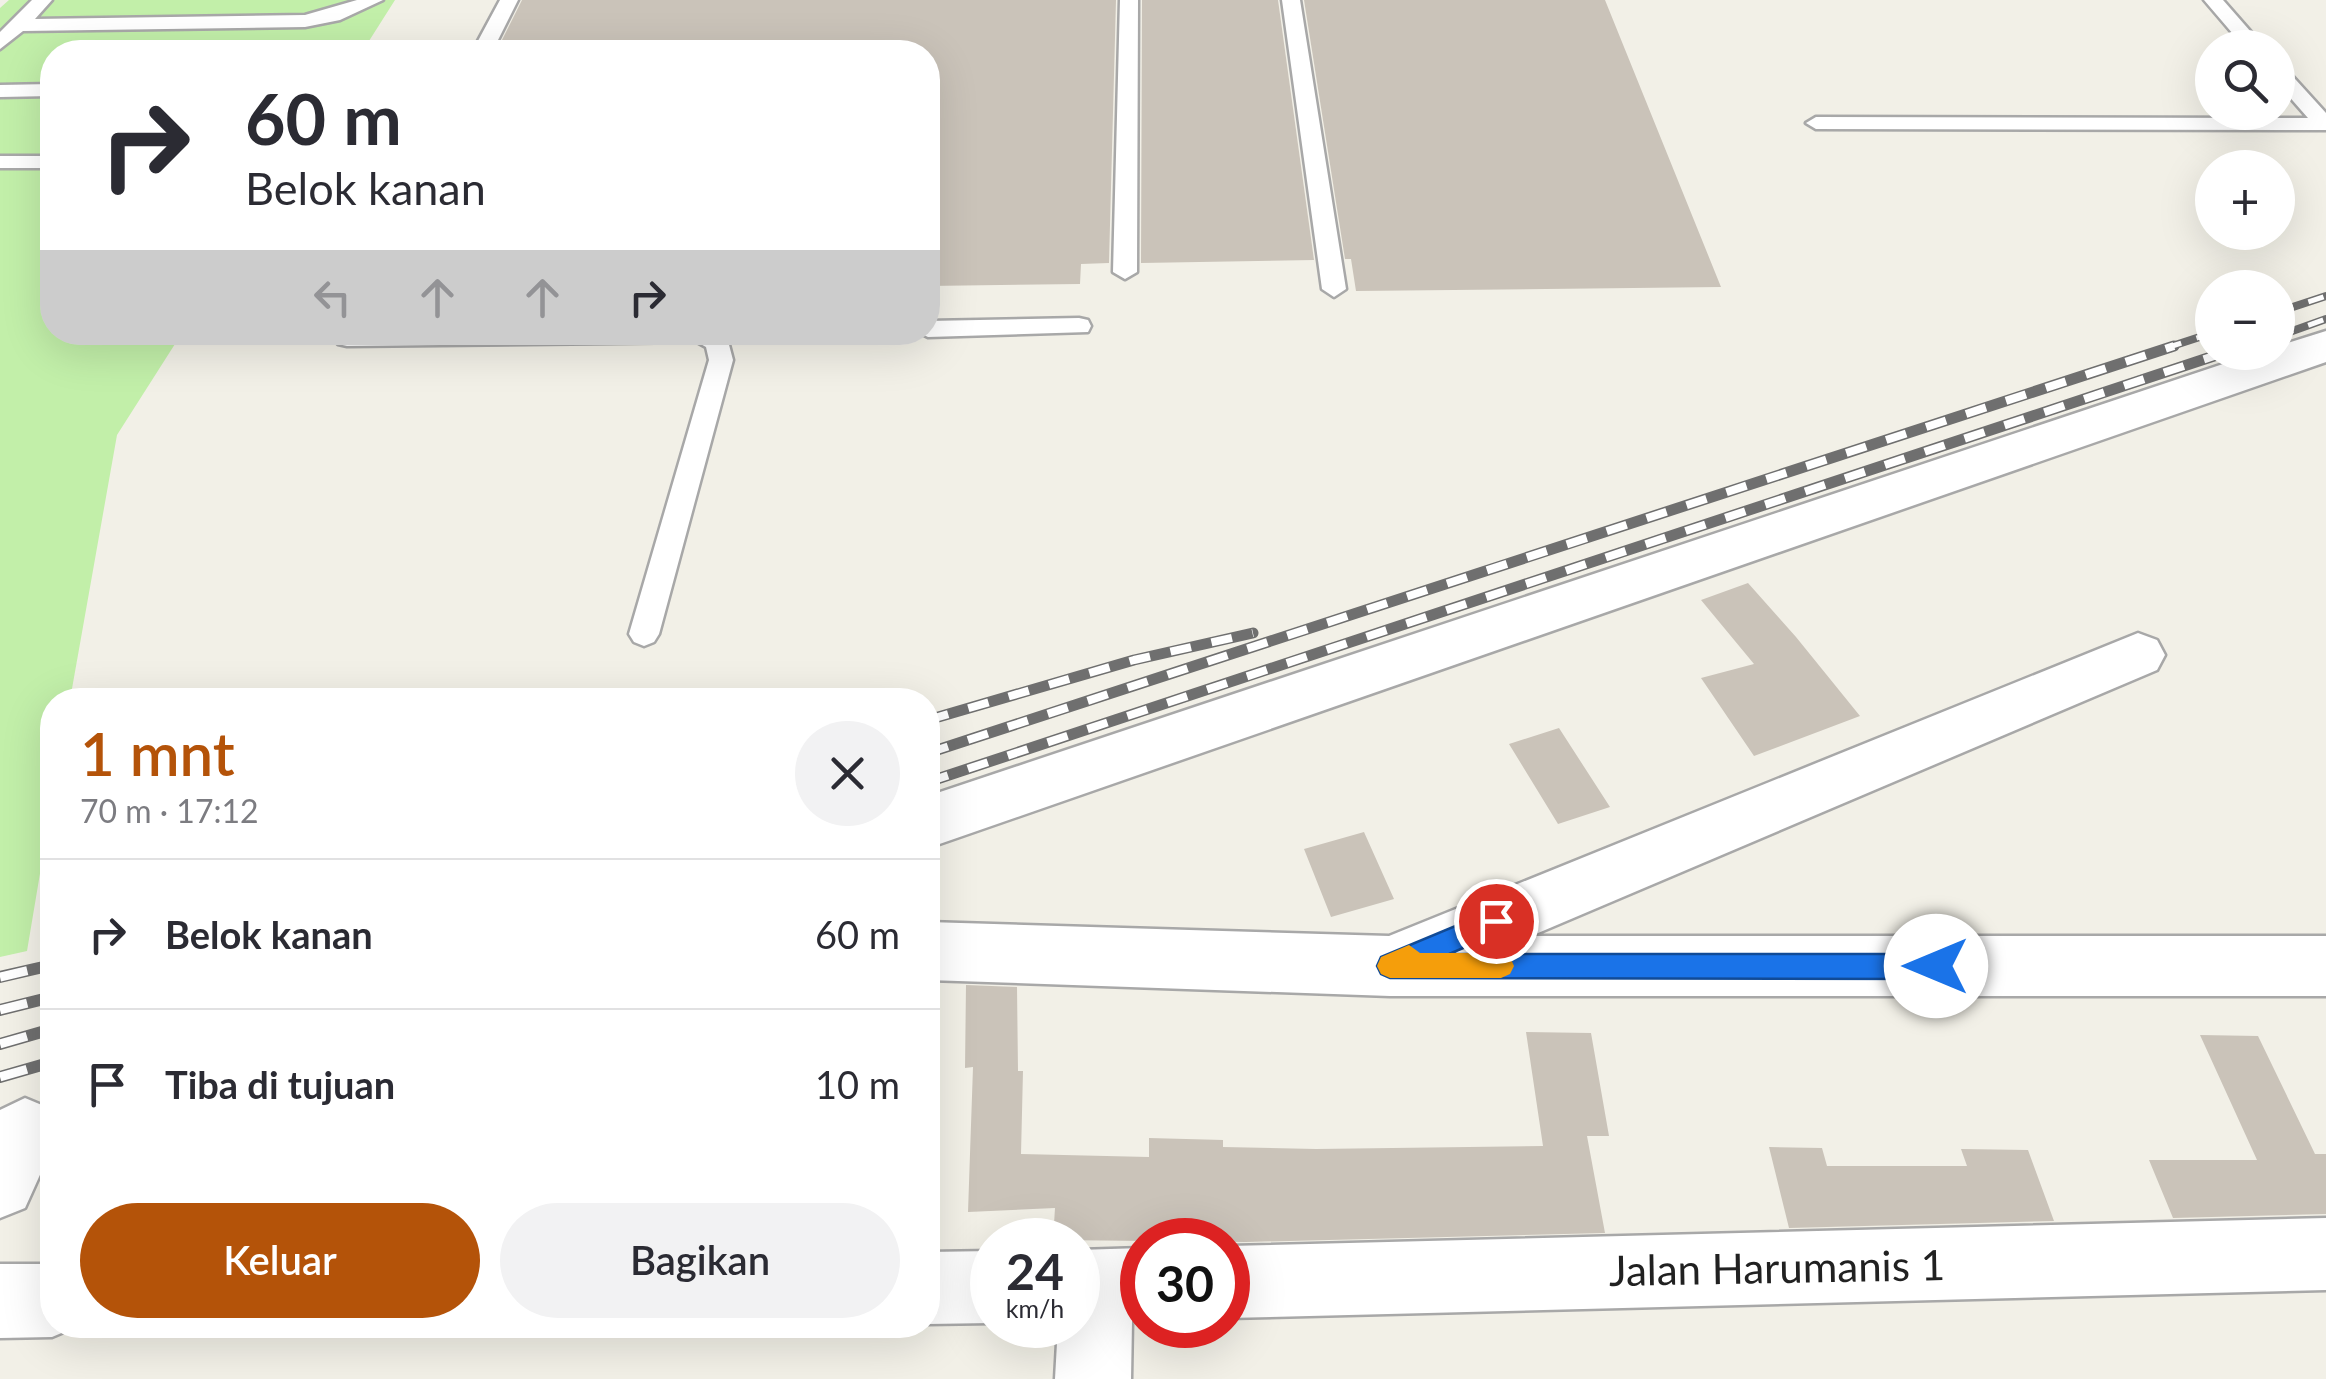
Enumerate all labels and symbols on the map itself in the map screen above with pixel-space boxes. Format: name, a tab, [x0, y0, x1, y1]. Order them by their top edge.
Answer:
pin	[1454, 879, 1539, 964]
position arrow	[1884, 914, 1988, 1018]
speed limit sign: 30	[1120, 1218, 1250, 1348]
street label: Jalan Harumanis 1	[1609, 1239, 1945, 1295]

